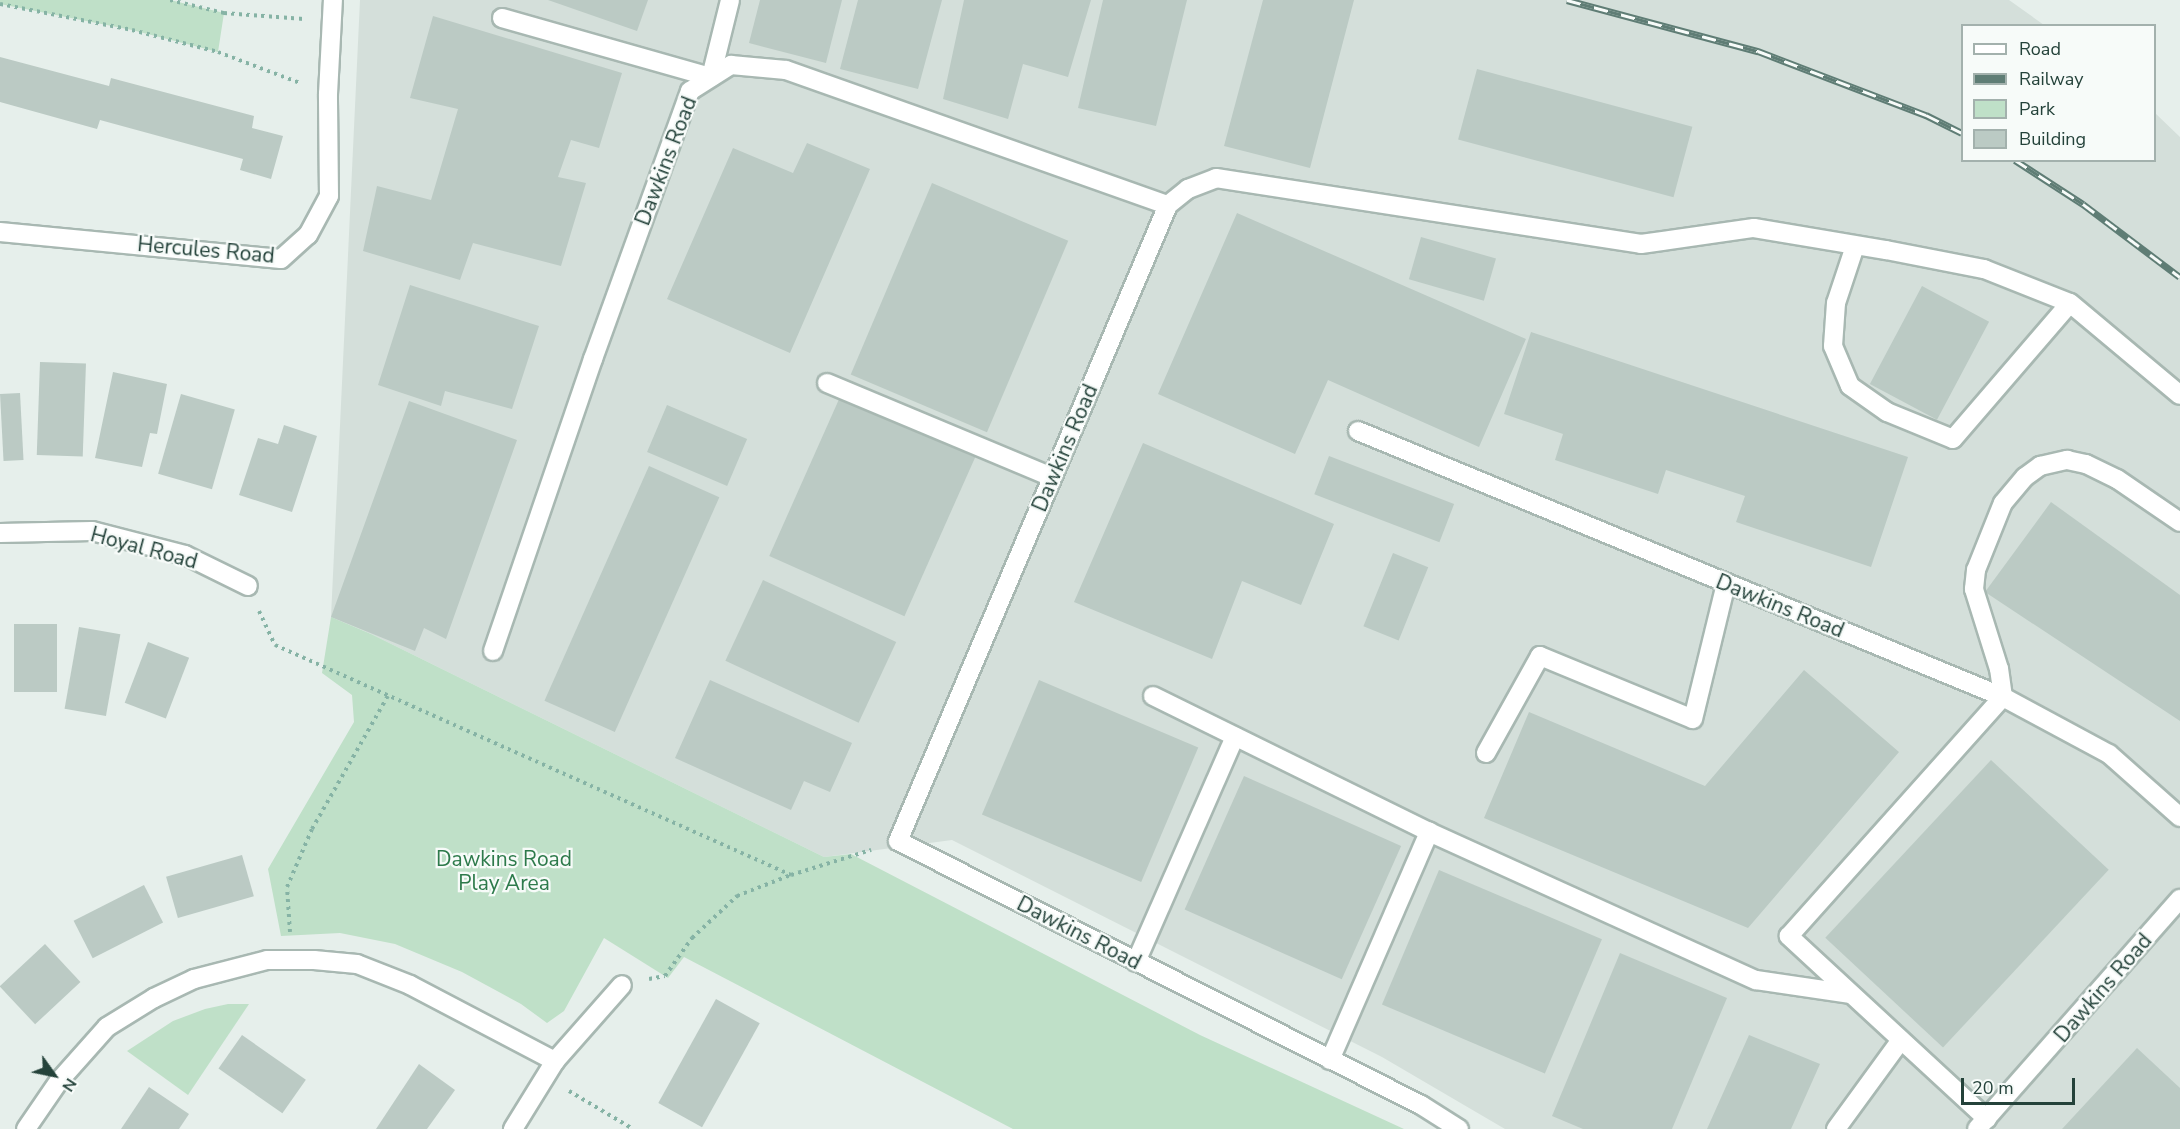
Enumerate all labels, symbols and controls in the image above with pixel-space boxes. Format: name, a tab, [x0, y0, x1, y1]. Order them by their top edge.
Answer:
legend	[1961, 24, 2156, 162]
text: Road	[2019, 37, 2061, 61]
text: Railway	[2019, 67, 2084, 91]
street label: Dawkins Road	[630, 93, 702, 229]
text: Park	[2019, 97, 2055, 121]
text: Building	[2019, 127, 2086, 151]
street label: Hercules Road	[136, 231, 276, 269]
street label: Dawkins Road	[1027, 381, 1103, 515]
street label: Hoyal Road	[88, 522, 200, 574]
street label: Dawkins Road	[1712, 569, 1848, 643]
park label: Dawkins Road Play Area	[436, 846, 572, 896]
street label: Dawkins Road	[1013, 891, 1145, 975]
street label: Dawkins Road	[2049, 928, 2157, 1048]
north arrow	[24, 1045, 84, 1105]
scale bar	[1964, 1066, 2078, 1104]
text: N	[57, 1074, 82, 1096]
text: 20 m	[1972, 1076, 2014, 1100]

